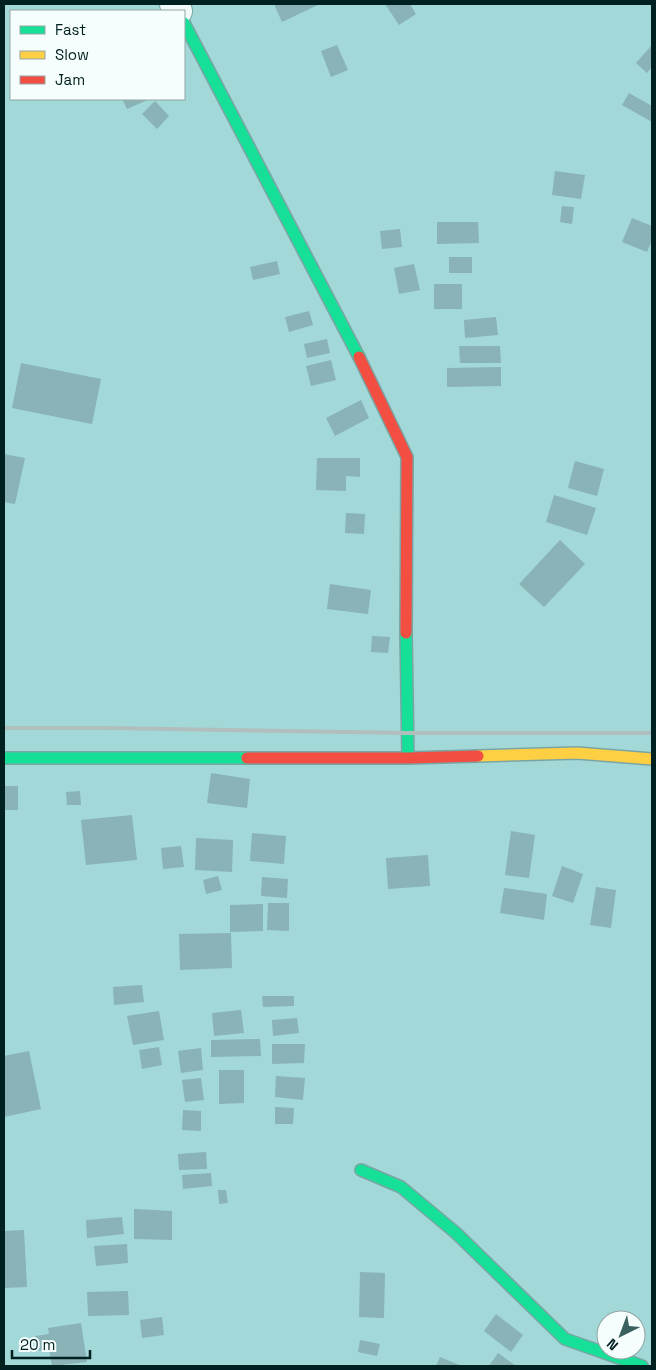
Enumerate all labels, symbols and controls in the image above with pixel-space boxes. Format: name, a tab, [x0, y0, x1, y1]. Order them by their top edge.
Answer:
legend	[10, 10, 185, 100]
text: Fast	[55, 20, 86, 39]
text: Slow	[55, 45, 89, 64]
text: Jam	[55, 70, 85, 89]
north arrow	[596, 1310, 646, 1360]
scale bar	[12, 1328, 90, 1360]
text: 20 m	[20, 1335, 55, 1354]
text: N	[603, 1335, 622, 1354]

